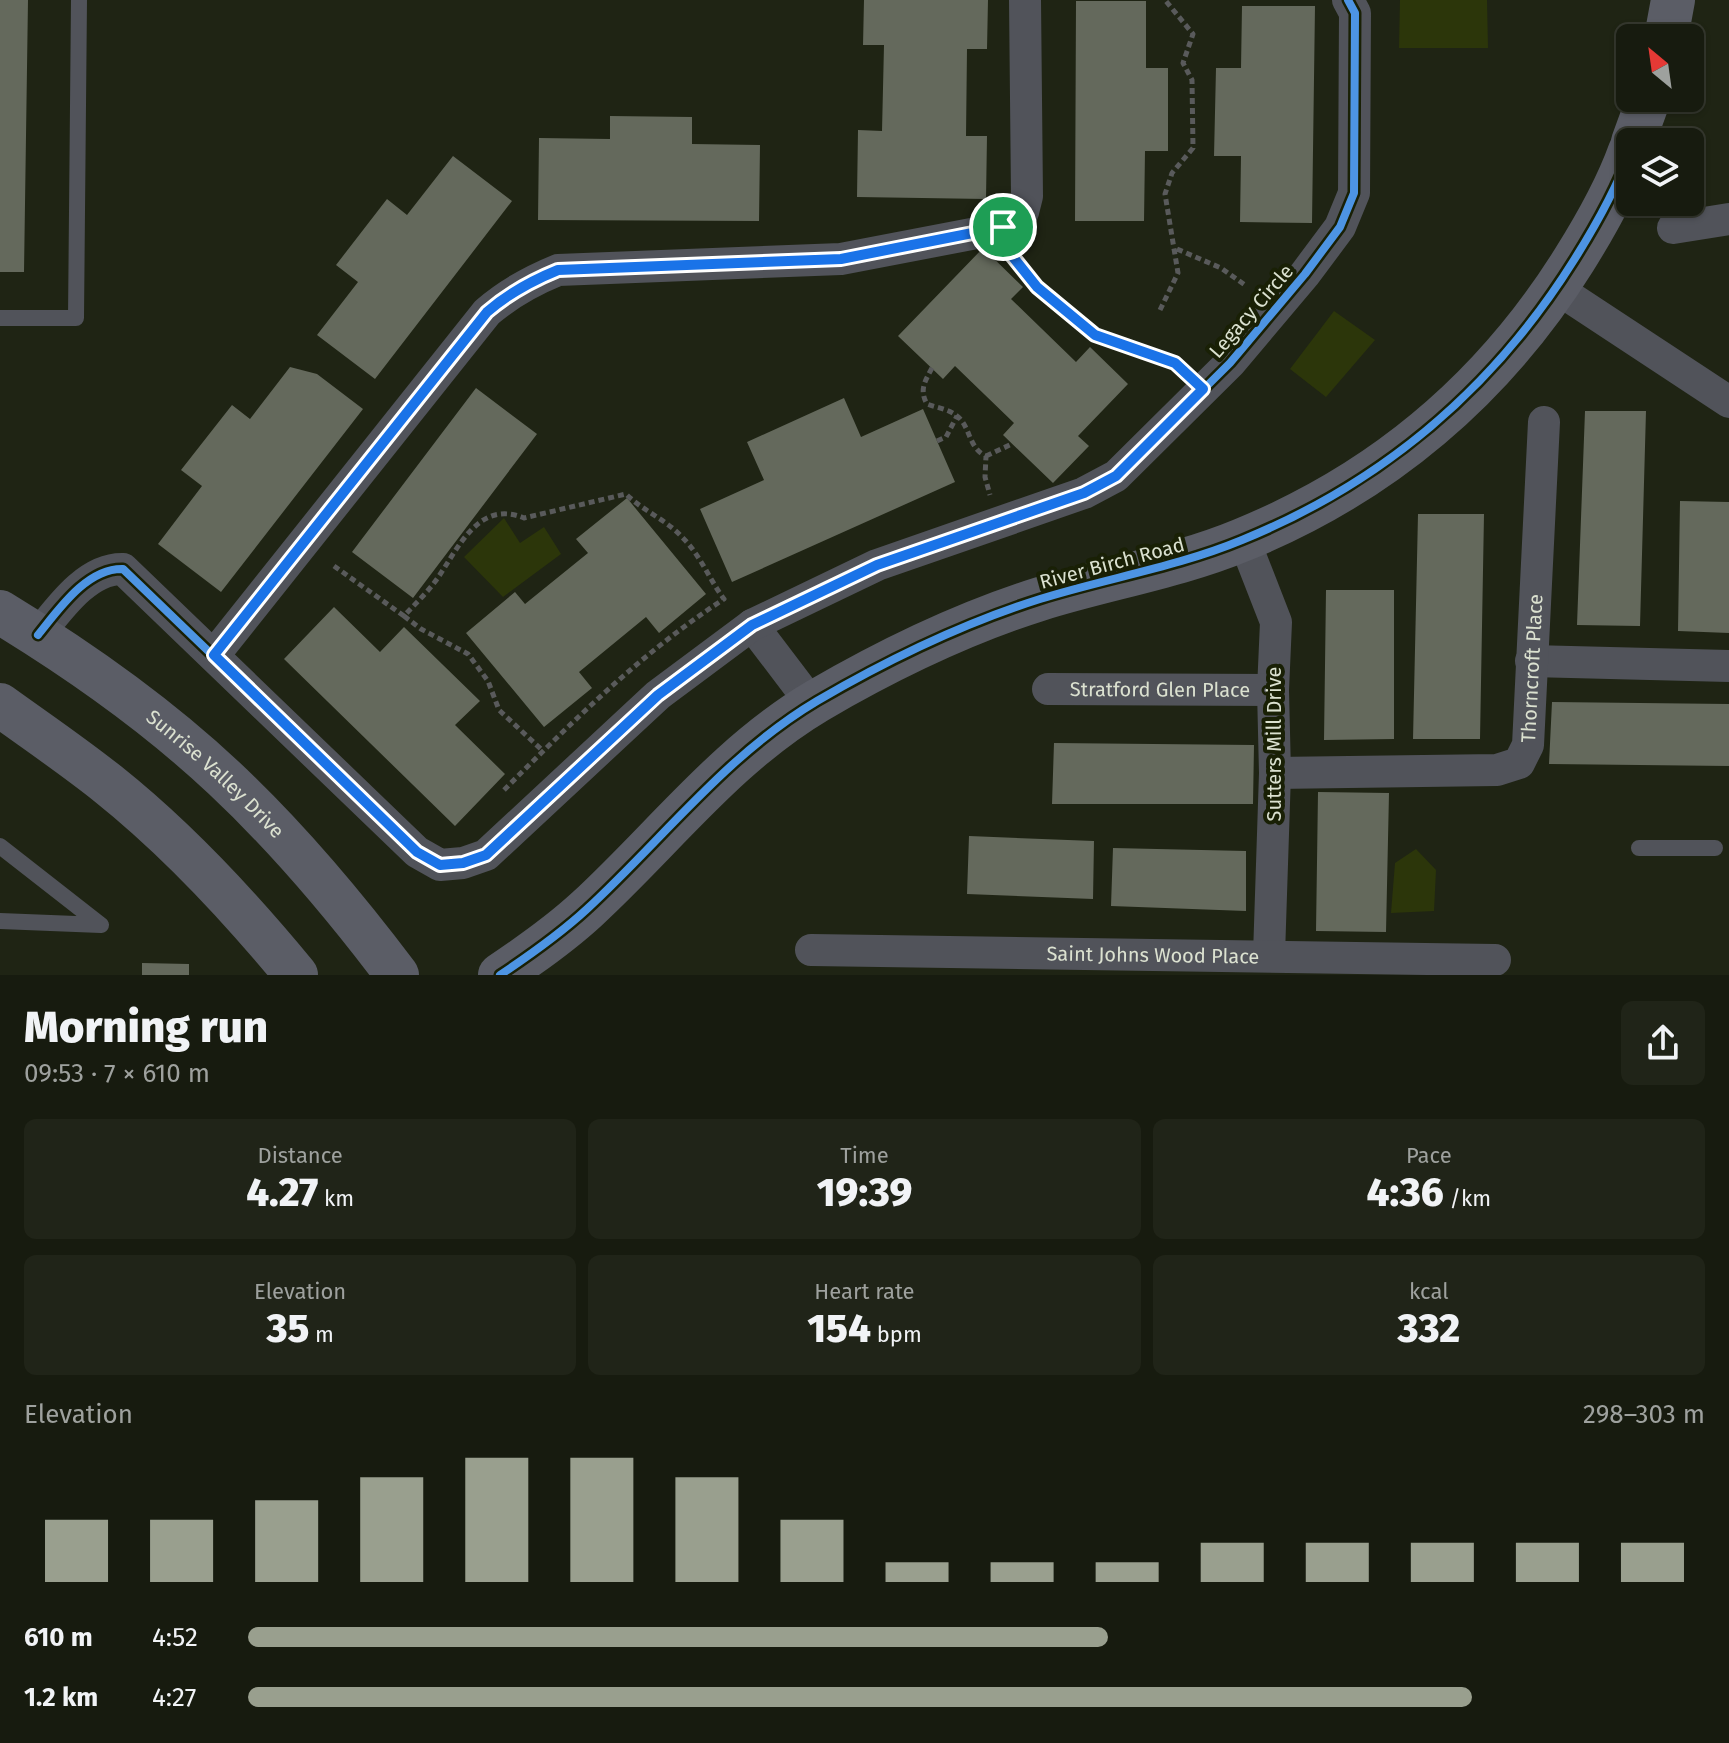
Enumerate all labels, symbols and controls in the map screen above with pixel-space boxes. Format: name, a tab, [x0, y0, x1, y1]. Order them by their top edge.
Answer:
north arrow	[1616, 24, 1704, 112]
map controls	[1616, 24, 1704, 216]
button: layers	[1616, 128, 1704, 216]
pin	[969, 193, 1037, 261]
icon: arrive	[981, 205, 1025, 249]
street label: Legacy Circle	[1204, 259, 1298, 363]
street label: River Birch Road	[1037, 532, 1187, 594]
street label: Thorncroft Place	[1516, 593, 1547, 743]
street label: Sutters Mill Drive	[1262, 667, 1286, 821]
street label: Stratford Glen Place	[1070, 677, 1250, 702]
street label: Sunrise Valley Drive	[142, 705, 289, 843]
street label: Saint Johns Wood Place	[1046, 941, 1260, 969]
text: Morning run	[24, 1001, 268, 1054]
button: share	[1621, 1001, 1705, 1085]
text: 09:53 · 7 × 610 m	[24, 1058, 210, 1089]
text: Distance	[257, 1142, 343, 1169]
text: Time	[840, 1142, 889, 1169]
text: Pace	[1406, 1142, 1452, 1169]
text: 4.27	[246, 1169, 318, 1217]
text: 19:39	[817, 1169, 912, 1217]
text: 4:36	[1366, 1169, 1444, 1217]
text: km	[318, 1185, 354, 1212]
text: /km	[1444, 1185, 1491, 1212]
text: Elevation	[254, 1278, 346, 1305]
text: Heart rate	[814, 1278, 915, 1305]
text: kcal	[1409, 1278, 1449, 1305]
text: 35	[266, 1305, 309, 1353]
text: 154	[807, 1305, 871, 1353]
text: 332	[1398, 1305, 1460, 1353]
text: m	[309, 1321, 334, 1348]
text: bpm	[871, 1321, 922, 1348]
text: Elevation	[24, 1399, 133, 1430]
text: 298–303 m	[1583, 1399, 1705, 1430]
text: 610 m	[24, 1622, 93, 1653]
text: 4:52	[152, 1622, 198, 1653]
text: 1.2 km	[24, 1682, 98, 1713]
text: 4:27	[152, 1682, 196, 1713]

